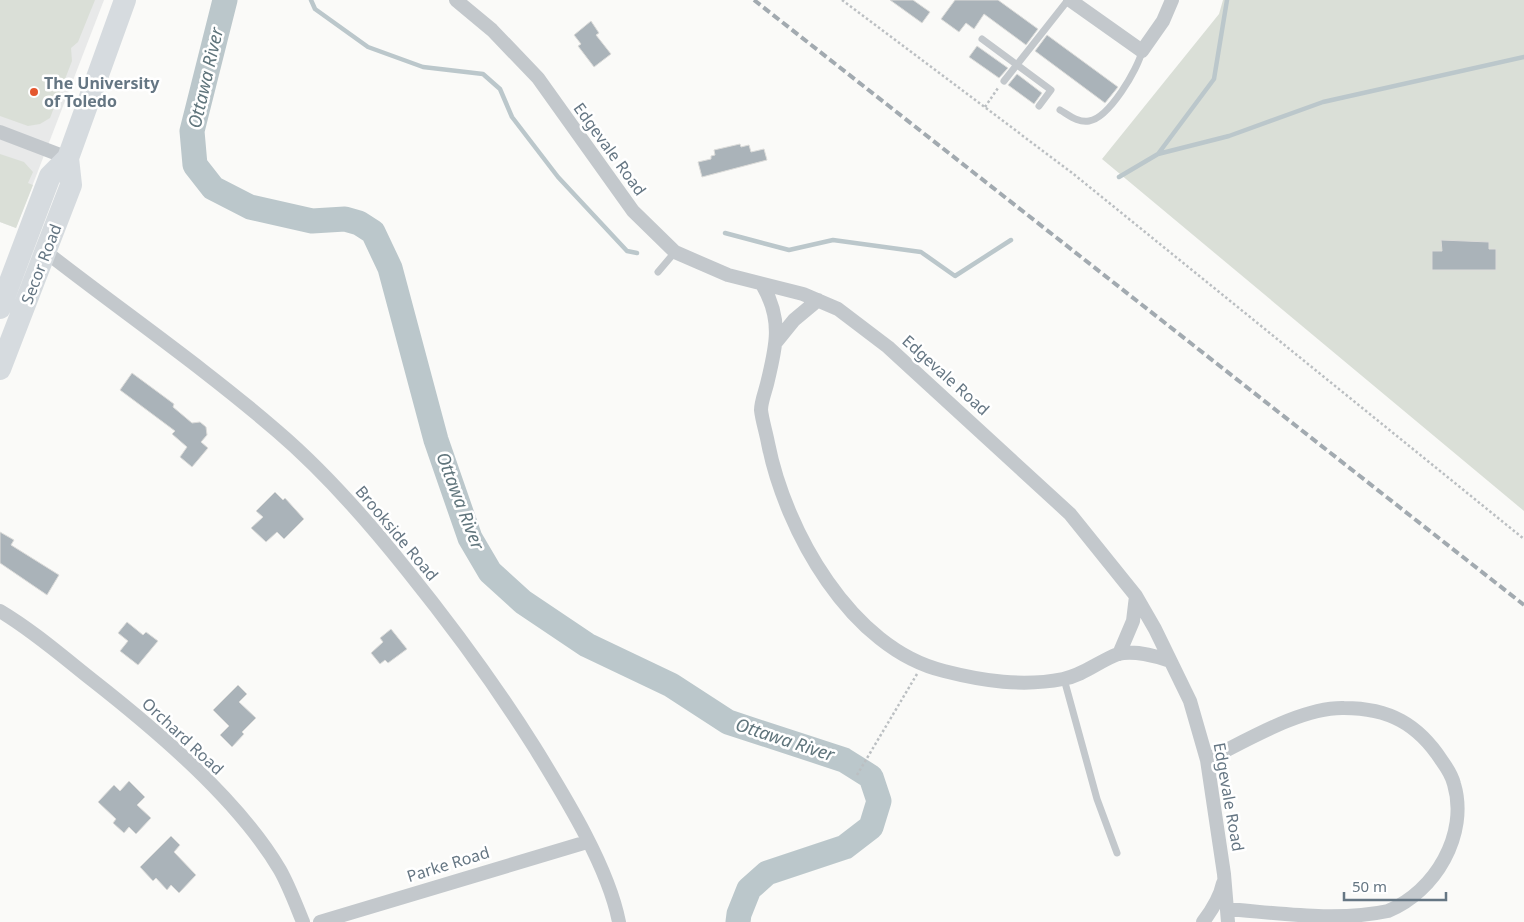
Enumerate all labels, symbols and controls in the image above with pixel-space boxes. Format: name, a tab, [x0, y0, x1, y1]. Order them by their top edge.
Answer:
water label: Ottawa River	[182, 24, 228, 130]
place label: The University of Toledo	[44, 72, 160, 112]
marker: The University of Toledo	[28, 86, 40, 98]
street label: Edgevale Road	[569, 98, 651, 200]
street label: Secor Road	[16, 221, 66, 307]
street label: Edgevale Road	[898, 330, 994, 420]
water label: Ottawa River	[431, 448, 491, 554]
street label: Brookside Road	[351, 481, 443, 585]
street label: Orchard Road	[137, 692, 229, 780]
water label: Ottawa River	[733, 712, 839, 767]
street label: Edgevale Road	[1209, 741, 1249, 853]
street label: Parke Road	[404, 841, 492, 887]
scale bar	[1344, 870, 1446, 902]
text: 50 m	[1352, 876, 1387, 896]

